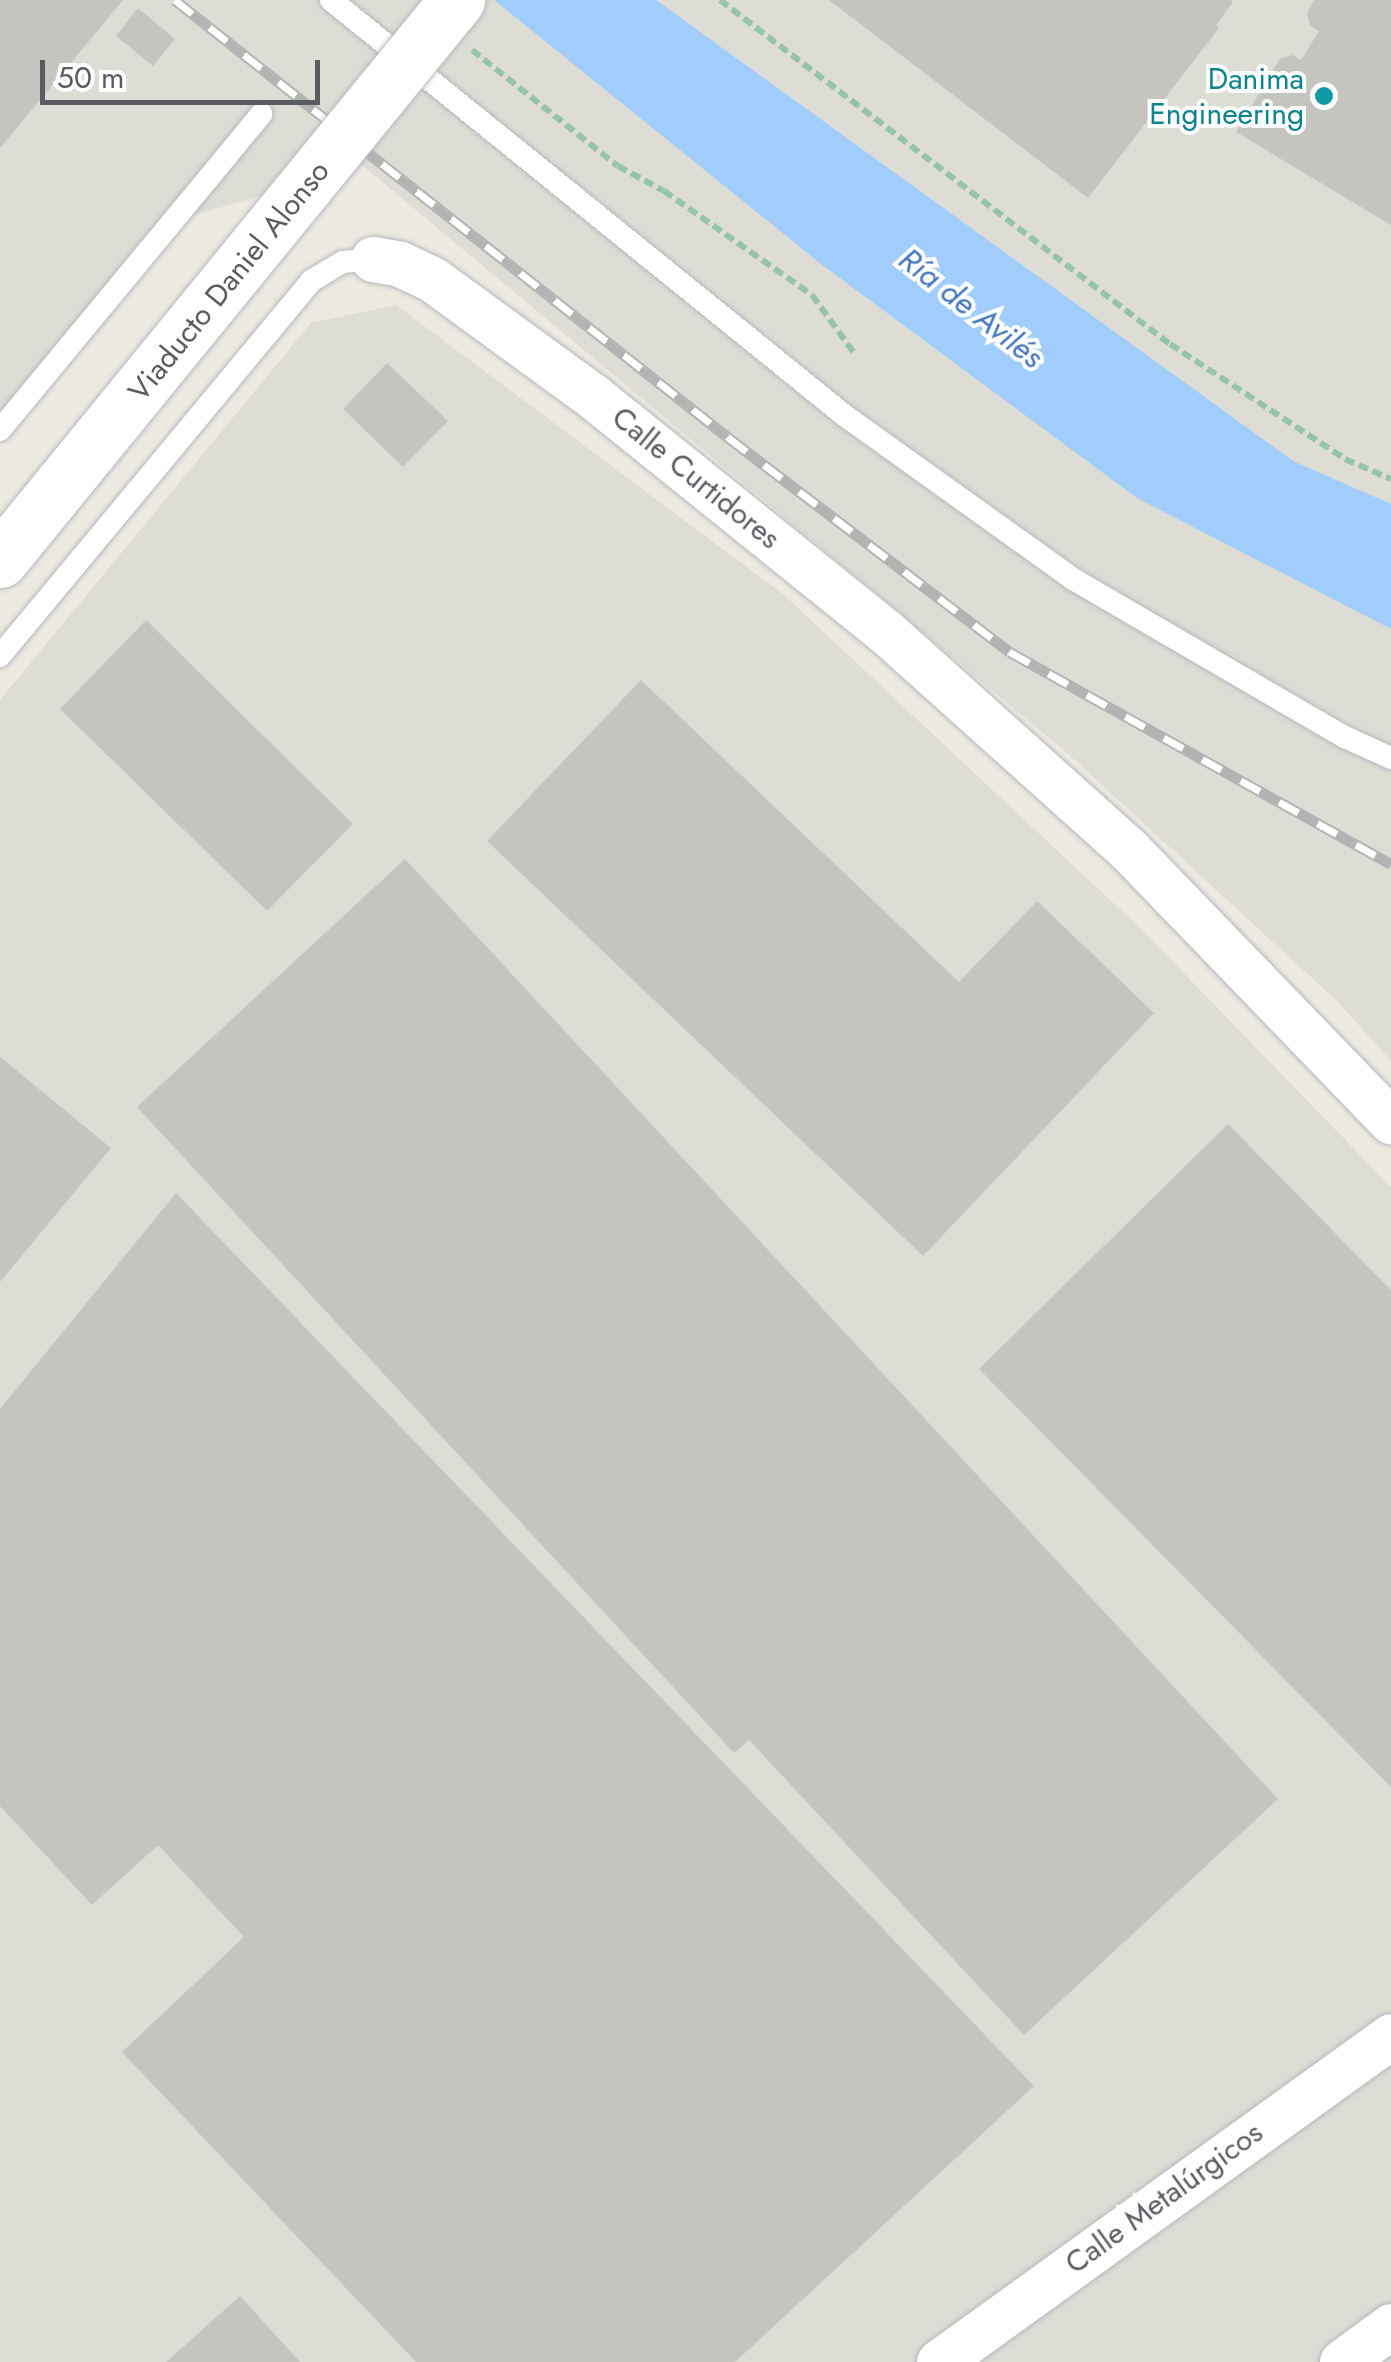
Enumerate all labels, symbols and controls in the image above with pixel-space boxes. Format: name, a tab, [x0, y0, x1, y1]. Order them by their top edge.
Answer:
scale bar	[45, 40, 325, 102]
text: 50 m	[57, 56, 124, 99]
place label: Danima Engineering	[1149, 61, 1304, 132]
marker: Danima Engineering	[1313, 85, 1335, 107]
street label: Viaducto Daniel Alonso	[121, 154, 337, 408]
water label: Ría de Avilés	[891, 240, 1051, 376]
street label: Calle Curtidores	[605, 399, 787, 557]
street label: Calle Metalúrgicos	[1058, 2114, 1270, 2282]

